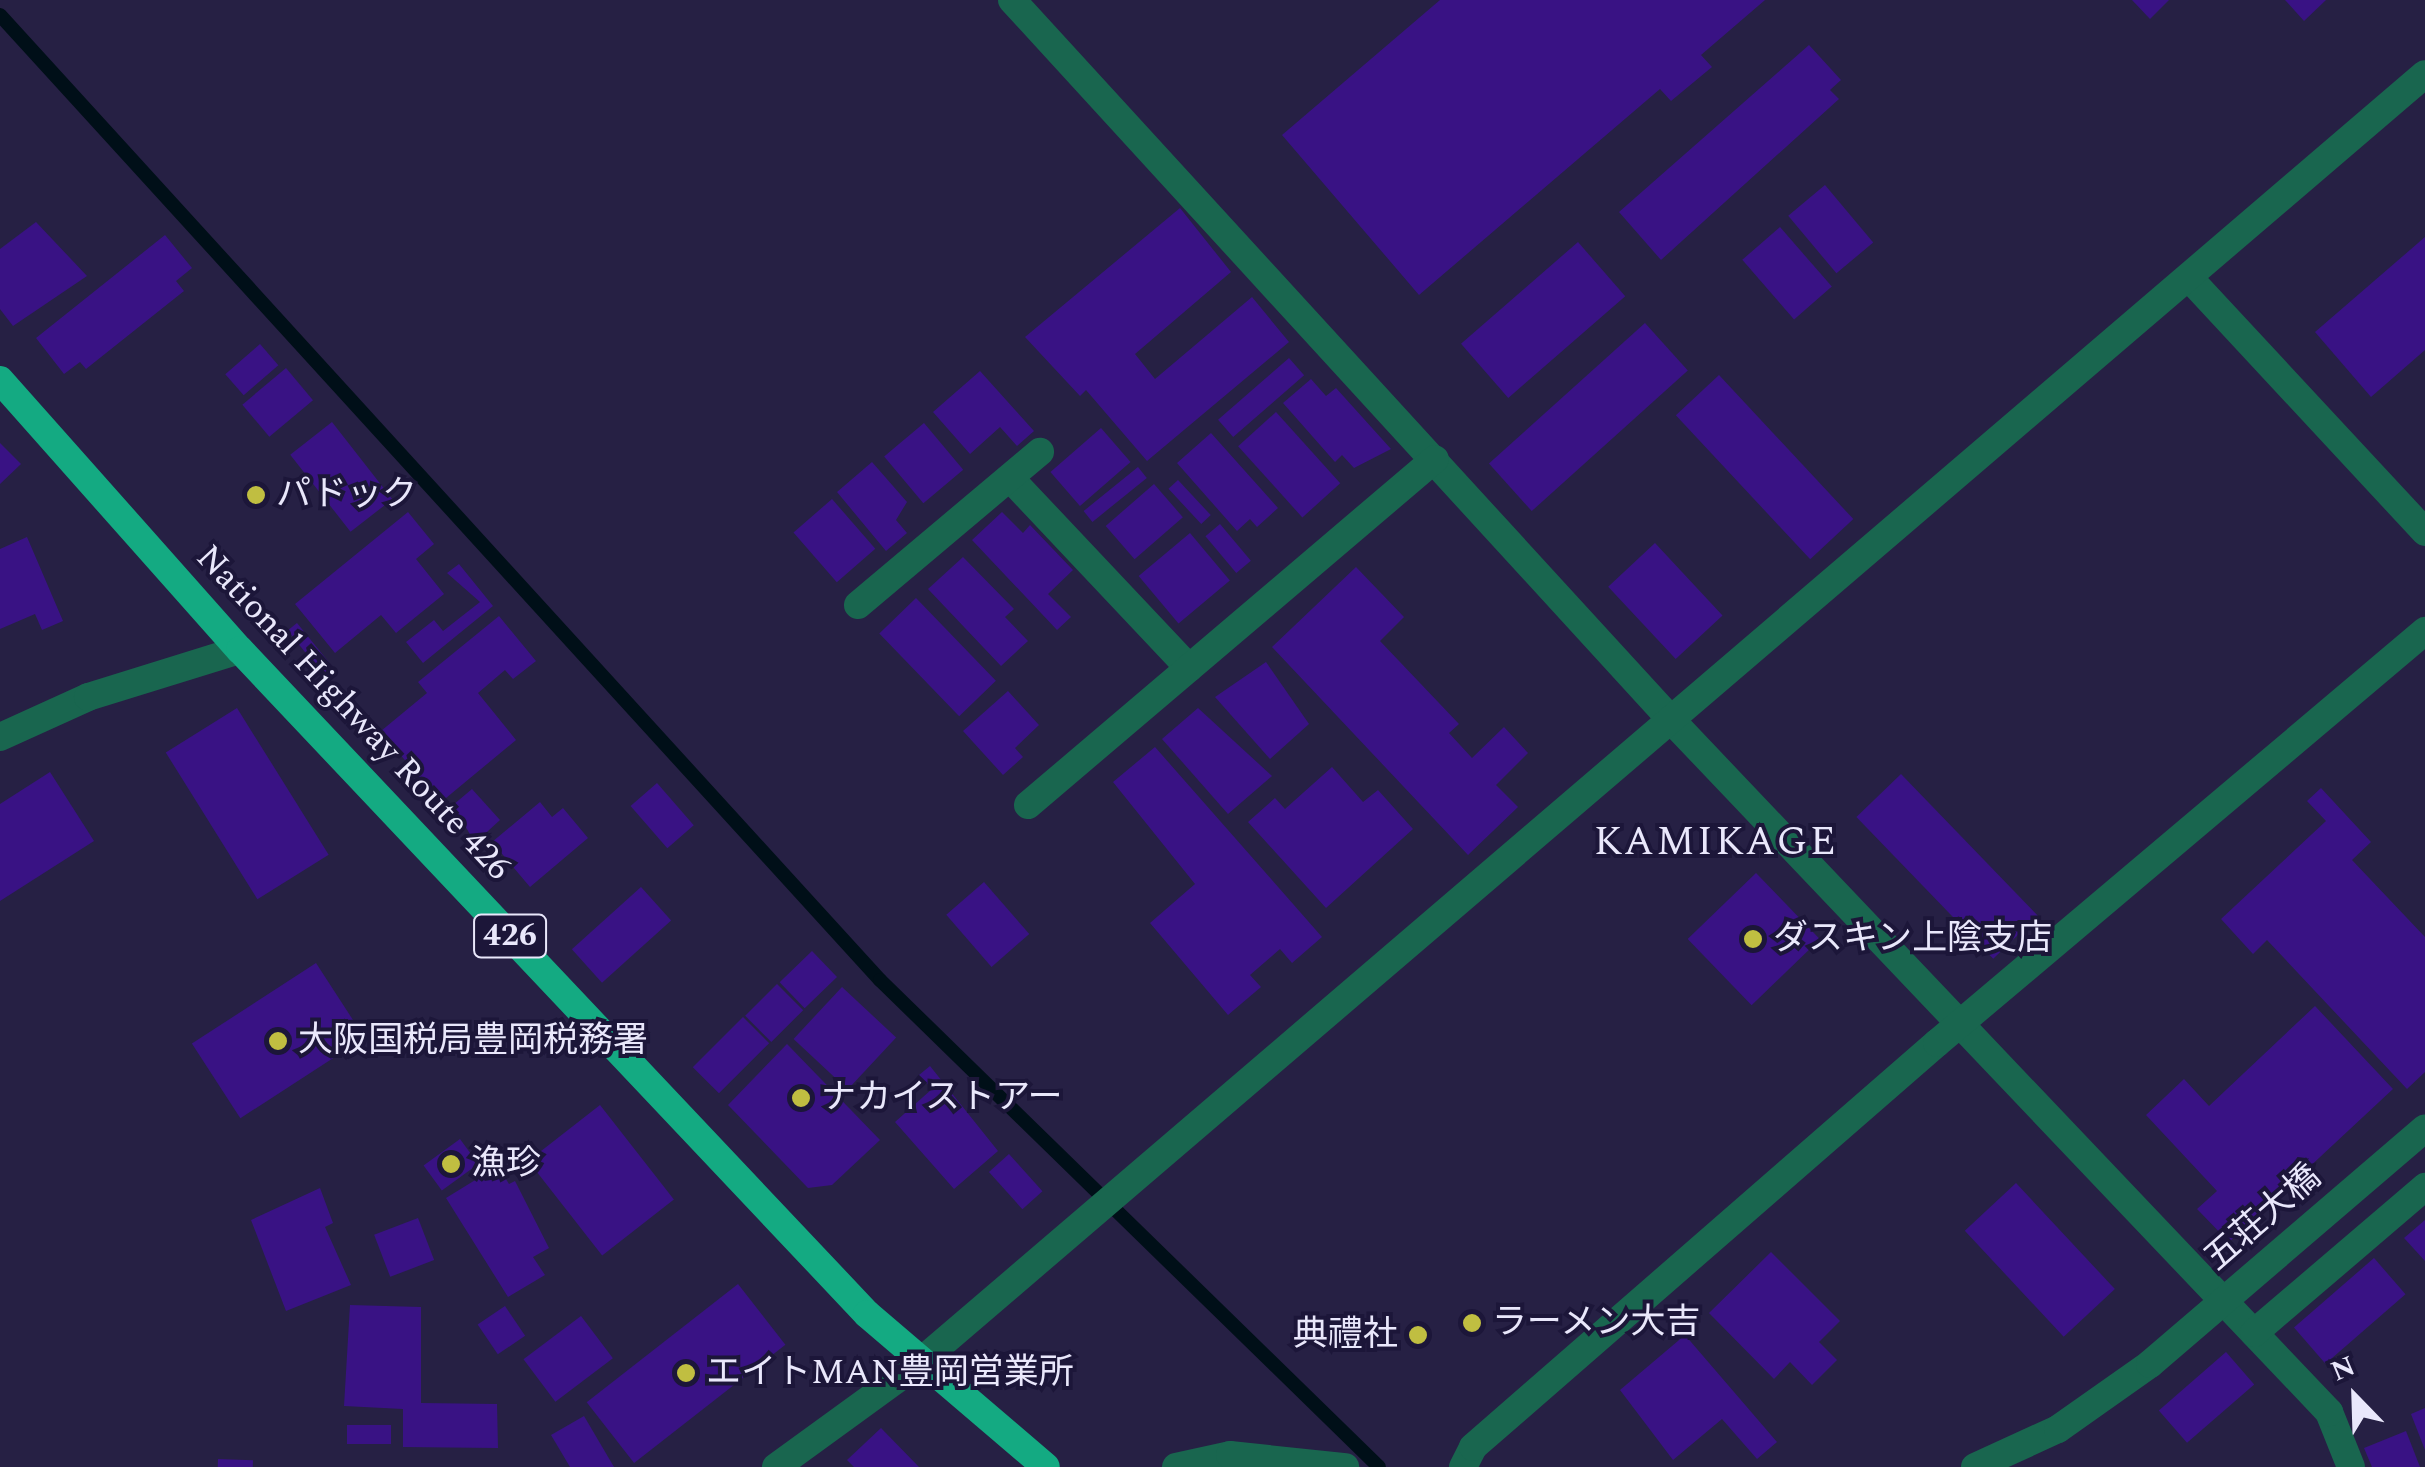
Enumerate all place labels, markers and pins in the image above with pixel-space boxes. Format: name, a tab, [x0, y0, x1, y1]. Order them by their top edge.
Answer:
place label: パドック	[276, 474, 416, 516]
marker: パドック	[245, 484, 267, 506]
place label: ダスキン上陰支店	[1773, 918, 2053, 960]
marker: ダスキン上陰支店	[1742, 928, 1764, 950]
place label: 大阪国税局豊岡税務署	[298, 1020, 648, 1062]
marker: 大阪国税局豊岡税務署	[267, 1030, 289, 1052]
place label: ナカイストアー	[821, 1077, 1064, 1119]
marker: ナカイストアー	[790, 1087, 812, 1109]
place label: 漁珍	[471, 1143, 541, 1185]
marker: 漁珍	[440, 1153, 462, 1175]
place label: ラーメン大吉	[1492, 1302, 1702, 1344]
marker: ラーメン大吉	[1461, 1312, 1483, 1334]
place label: 典禮社	[1293, 1314, 1398, 1356]
marker: 典禮社	[1407, 1324, 1429, 1346]
place label: エイトMAN豊岡営業所	[706, 1352, 1074, 1394]
marker: エイトMAN豊岡営業所	[675, 1362, 697, 1384]

